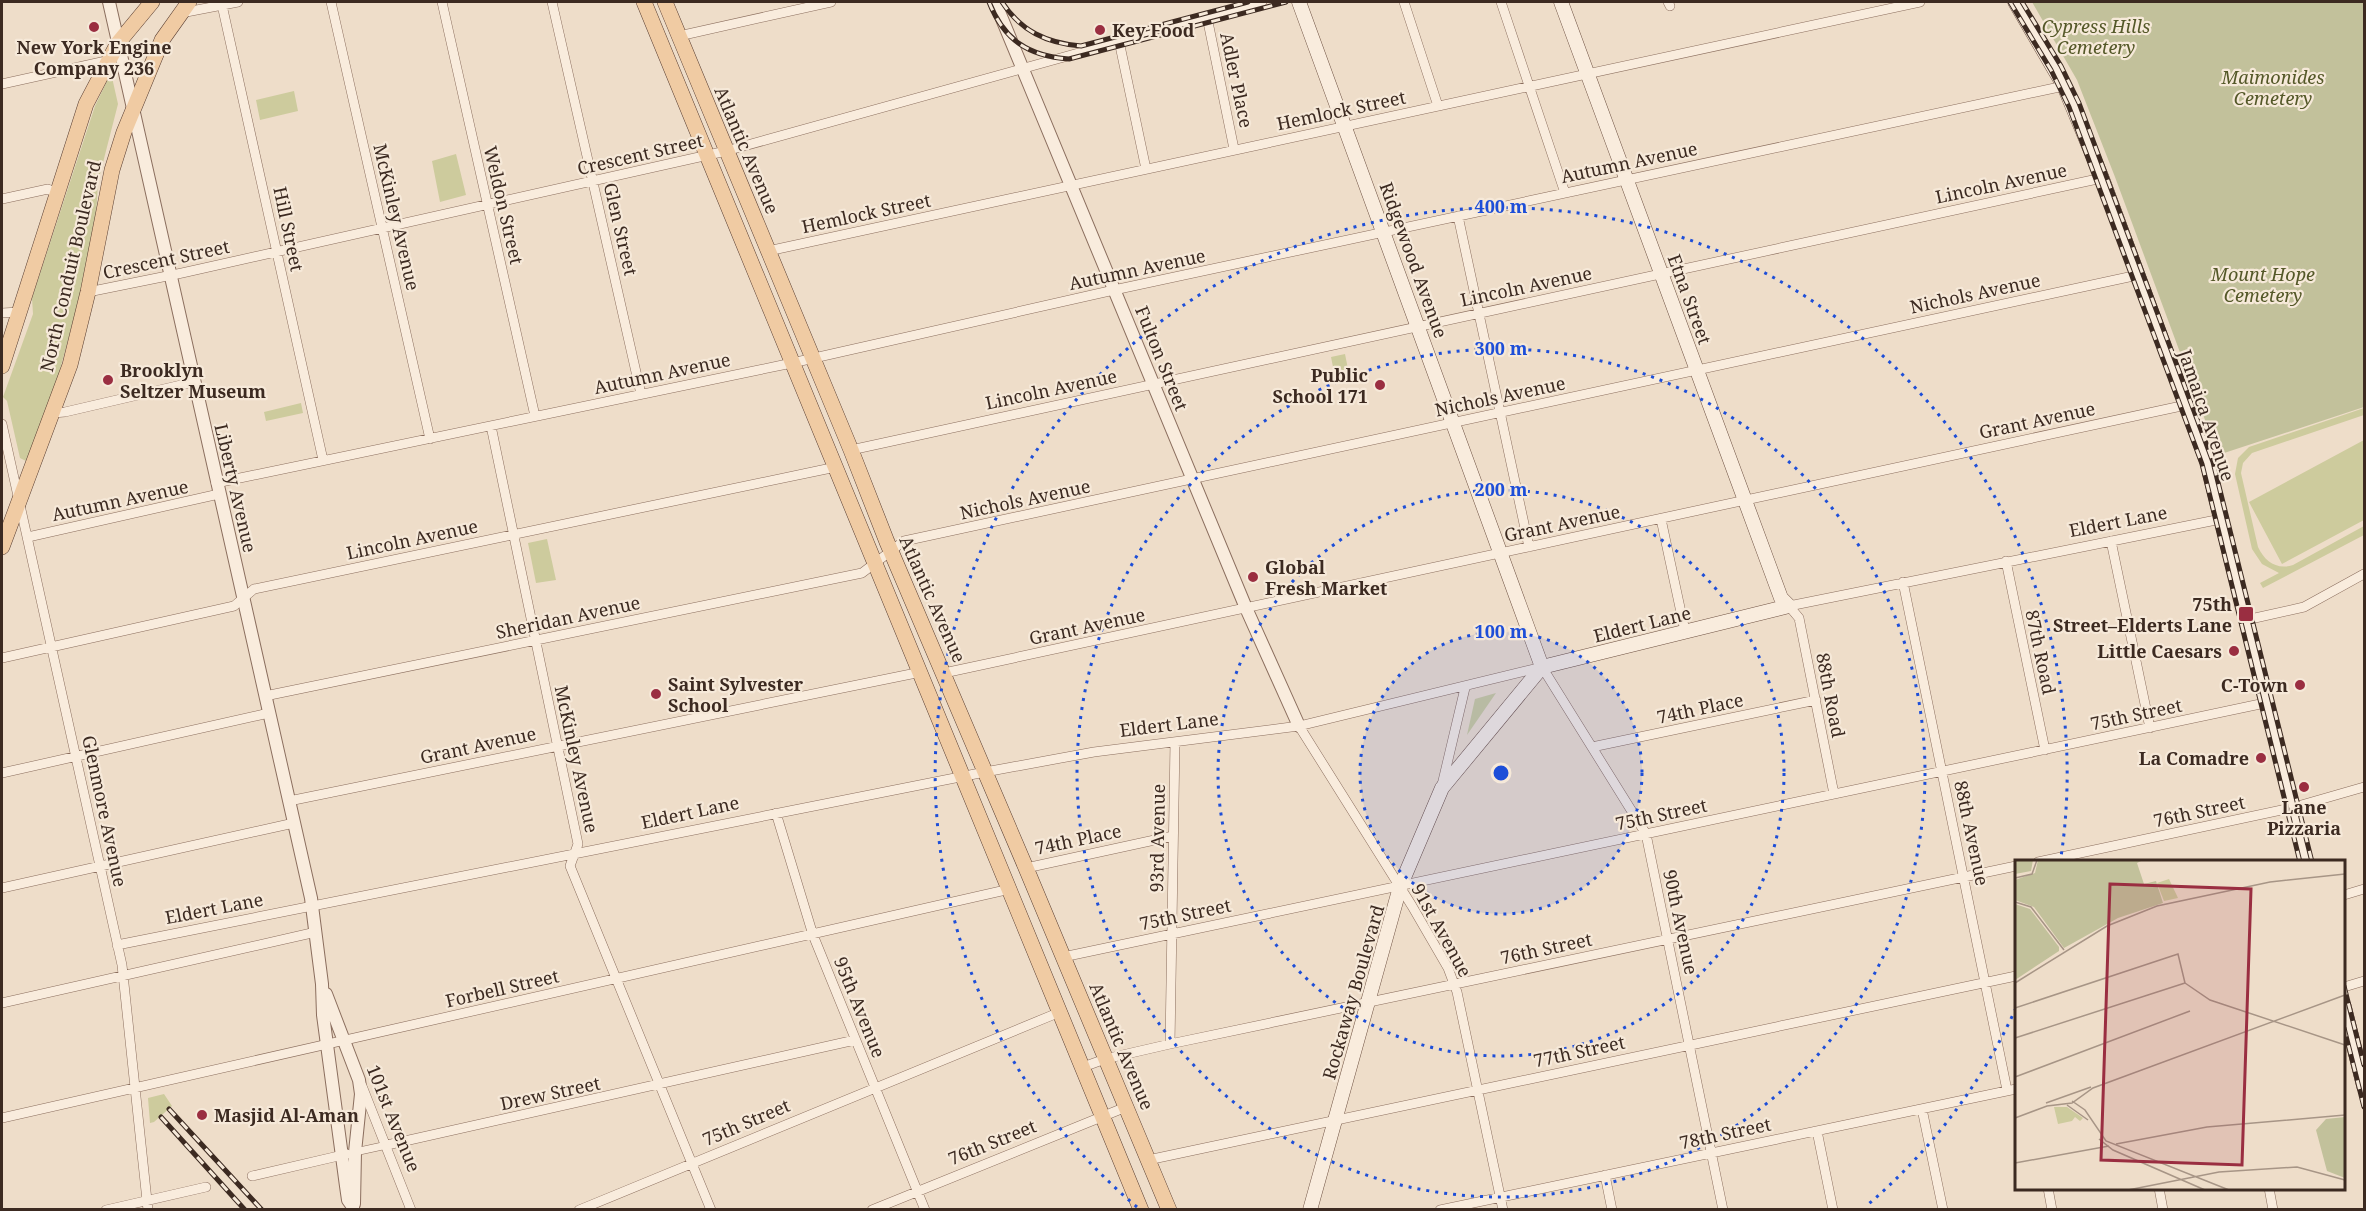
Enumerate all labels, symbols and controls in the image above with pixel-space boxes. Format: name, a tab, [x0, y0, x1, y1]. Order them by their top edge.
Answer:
park label: Cypress Hills Cemetery	[2042, 14, 2150, 59]
place label: Key Food	[1112, 18, 1195, 42]
marker: New York Engine Company 236	[87, 20, 101, 34]
marker: Key Food	[1093, 23, 1107, 37]
street label: Adler Place	[1215, 30, 1259, 130]
place label: New York Engine Company 236	[17, 35, 171, 80]
park label: Maimonides Cemetery	[2220, 65, 2325, 110]
street label: Atlantic Avenue	[709, 83, 785, 217]
street label: Hemlock Street	[1274, 85, 1408, 135]
street label: Crescent Street	[575, 128, 705, 180]
street label: Autumn Avenue	[1558, 136, 1700, 188]
street label: McKinley Avenue	[368, 141, 426, 293]
street label: Weldon Street	[479, 143, 529, 267]
street label: Lincoln Avenue	[1933, 157, 2069, 209]
street label: North Conduit Boulevard	[34, 158, 106, 374]
street label: Ridgewood Avenue	[1375, 179, 1453, 341]
street label: Glen Street	[599, 180, 643, 278]
street label: Hill Street	[268, 184, 310, 274]
street label: Hemlock Street	[799, 188, 933, 238]
text: 400 m	[1475, 194, 1528, 218]
street label: Crescent Street	[101, 234, 231, 284]
street label: Autumn Avenue	[1066, 243, 1208, 295]
street label: Etna Street	[1663, 251, 1717, 347]
street label: Lincoln Avenue	[1458, 260, 1594, 312]
park label: Mount Hope Cemetery	[2210, 262, 2315, 307]
street label: Nichols Avenue	[1908, 267, 2042, 319]
street label: Fulton Street	[1130, 302, 1194, 414]
text: 300 m	[1475, 336, 1528, 360]
street label: Jamaica Avenue	[2173, 345, 2241, 484]
street label: Autumn Avenue	[591, 347, 733, 399]
place label: Brooklyn Seltzer Museum	[120, 358, 266, 403]
street label: Lincoln Avenue	[983, 363, 1119, 415]
place label: Public School 171	[1272, 363, 1368, 408]
street label: Nichols Avenue	[1433, 370, 1567, 422]
marker: Brooklyn Seltzer Museum	[101, 373, 115, 387]
marker: Public School 171	[1373, 378, 1387, 392]
street label: Grant Avenue	[1977, 396, 2097, 444]
street label: Liberty Avenue	[209, 421, 263, 555]
street label: Nichols Avenue	[958, 473, 1092, 525]
street label: Autumn Avenue	[49, 474, 191, 526]
text: 200 m	[1475, 477, 1528, 501]
street label: Grant Avenue	[1502, 499, 1622, 547]
street label: Eldert Lane	[2067, 500, 2169, 542]
street label: Lincoln Avenue	[344, 513, 480, 565]
street label: Atlantic Avenue	[894, 532, 972, 666]
place label: Global Fresh Market	[1265, 555, 1387, 600]
marker: Global Fresh Market	[1246, 570, 1260, 584]
street label: Sheridan Avenue	[494, 590, 642, 644]
place label: 75th Street–Elderts Lane	[2053, 592, 2232, 637]
street label: Eldert Lane	[1591, 600, 1693, 648]
street label: Grant Avenue	[1027, 602, 1147, 650]
marker: 75th Street–Elderts Lane	[2237, 605, 2255, 623]
street label: 87th Road	[2020, 607, 2062, 697]
text: 100 m	[1475, 619, 1528, 643]
place label: Little Caesars	[2097, 639, 2222, 663]
marker: Little Caesars	[2227, 644, 2241, 658]
street label: 88th Road	[1811, 651, 1851, 739]
place label: Saint Sylvester School	[668, 672, 804, 717]
place label: C-Town	[2221, 673, 2288, 697]
marker: C-Town	[2293, 678, 2307, 692]
street label: McKinley Avenue	[550, 683, 604, 835]
marker: Saint Sylvester School	[649, 687, 663, 701]
street label: 74th Place	[1655, 687, 1745, 729]
street label: 75th Street	[2088, 693, 2184, 735]
street label: Eldert Lane	[1118, 706, 1220, 742]
street label: Grant Avenue	[418, 721, 538, 769]
street label: Glenmore Avenue	[77, 733, 133, 889]
place label: La Comadre	[2139, 746, 2249, 770]
marker: La Comadre	[2254, 751, 2268, 765]
centre of rings	[1491, 763, 1511, 783]
street label: 88th Avenue	[1949, 778, 1995, 888]
marker: Lane Pizzaria	[2297, 780, 2311, 794]
street label: 93rd Avenue	[1144, 783, 1170, 893]
street label: Eldert Lane	[639, 790, 741, 834]
street label: 76th Street	[2151, 790, 2247, 832]
street label: 75th Street	[1613, 793, 1709, 835]
place label: Lane Pizzaria	[2267, 795, 2341, 840]
street label: 74th Place	[1033, 818, 1123, 860]
inset map	[2015, 860, 2345, 1190]
street label: 90th Avenue	[1658, 867, 1704, 977]
street label: 91st Avenue	[1406, 879, 1478, 981]
street label: Eldert Lane	[163, 887, 265, 929]
street label: 75th Street	[1137, 893, 1233, 935]
street label: Rockaway Boulevard	[1317, 902, 1389, 1082]
street label: 76th Street	[1498, 927, 1594, 969]
street label: 95th Avenue	[829, 953, 891, 1061]
street label: Forbell Street	[443, 963, 561, 1013]
street label: Atlantic Avenue	[1084, 979, 1160, 1113]
street label: 77th Street	[1531, 1030, 1627, 1072]
street label: 101st Avenue	[362, 1061, 426, 1175]
street label: Drew Street	[498, 1071, 602, 1115]
street label: 75th Street	[699, 1093, 793, 1151]
place label: Masjid Al-Aman	[214, 1103, 359, 1127]
marker: Masjid Al-Aman	[195, 1108, 209, 1122]
street label: 78th Street	[1677, 1112, 1773, 1154]
street label: 76th Street	[944, 1113, 1040, 1171]

